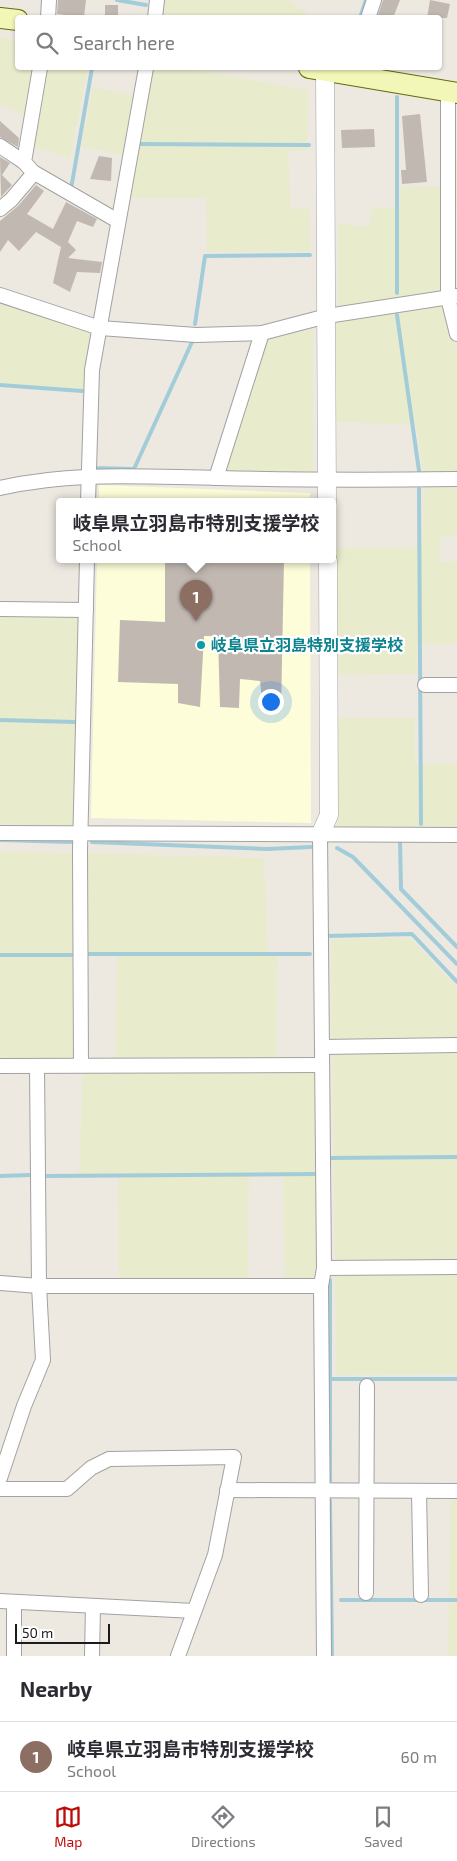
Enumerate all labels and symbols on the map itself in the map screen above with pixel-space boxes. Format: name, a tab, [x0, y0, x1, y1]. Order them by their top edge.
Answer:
pin: 1	[180, 580, 212, 621]
place label: 岐阜県立羽島特別支援学校	[211, 635, 403, 654]
marker: 岐阜県立羽島特別支援学校	[195, 639, 207, 651]
your location	[258, 689, 284, 715]
scale bar	[15, 1621, 110, 1644]

